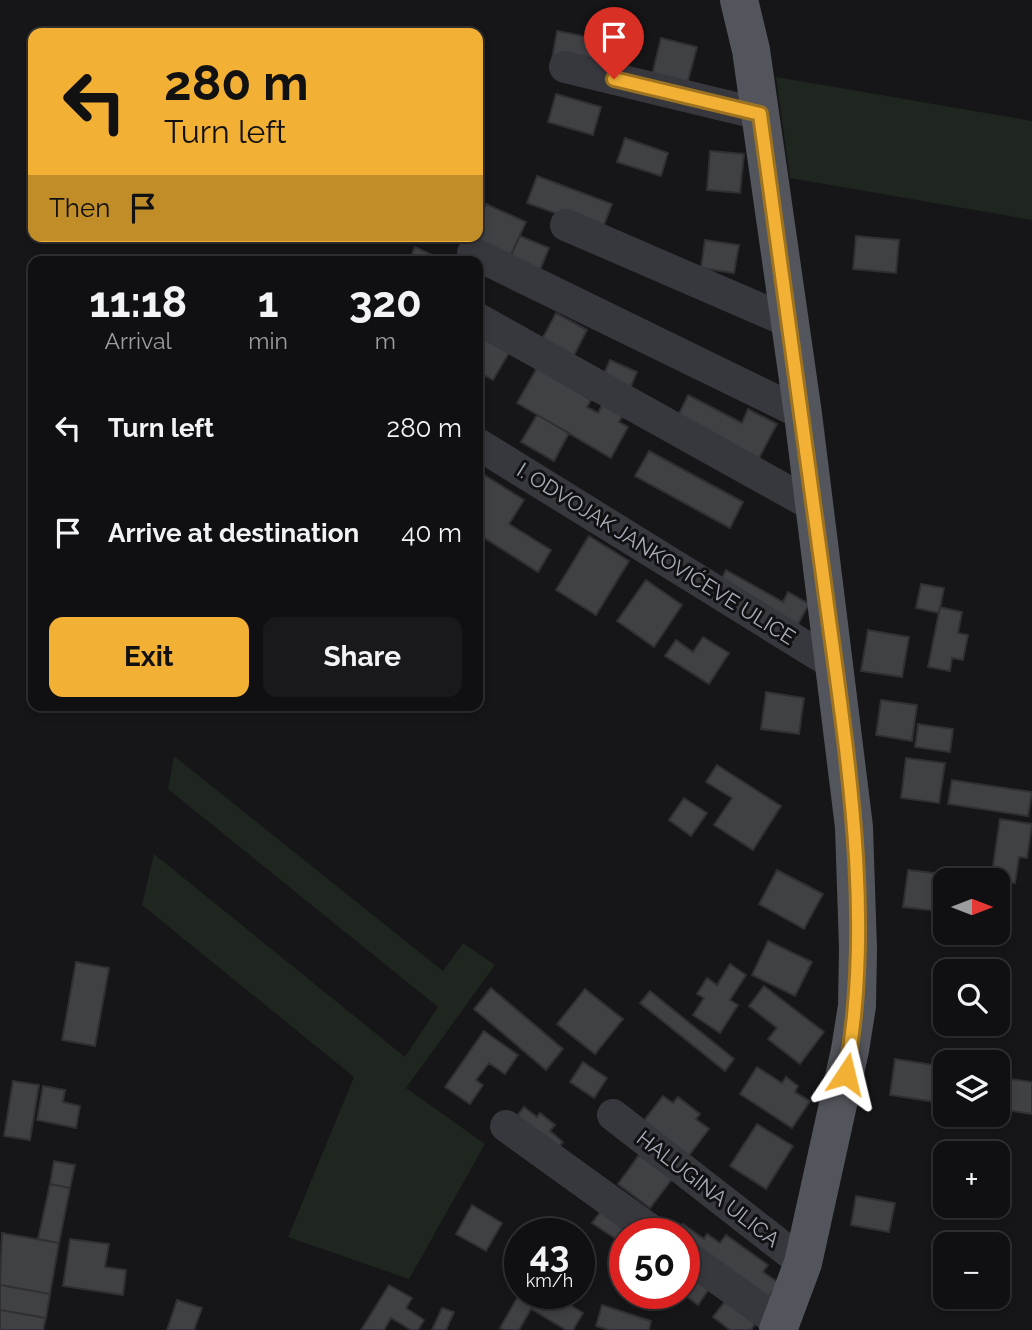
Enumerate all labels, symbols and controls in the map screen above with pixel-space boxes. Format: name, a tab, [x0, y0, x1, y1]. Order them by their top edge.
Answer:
pin	[584, 7, 644, 79]
icon: arrive	[595, 18, 633, 56]
text: 280 m	[164, 54, 309, 111]
icon: left	[49, 56, 140, 147]
text: Turn left	[164, 113, 286, 150]
icon: arrive	[124, 189, 162, 227]
text: Then	[49, 193, 110, 223]
text: 11:18	[89, 278, 187, 327]
text: 1	[258, 278, 278, 327]
text: 320	[349, 278, 422, 327]
text: Arrival	[104, 327, 172, 354]
text: min	[248, 327, 288, 354]
text: m	[375, 327, 396, 354]
icon: left	[49, 409, 87, 447]
text: Turn left	[108, 413, 214, 443]
text: 280 m	[387, 413, 462, 443]
street label: I. ODVOJAK JANKOVIĆEVE ULICE	[513, 457, 800, 650]
icon: arrive	[49, 514, 87, 552]
text: Arrive at destination	[108, 518, 359, 548]
text: 40 m	[401, 518, 462, 548]
button: Exit	[49, 617, 249, 697]
button: Share	[263, 617, 462, 697]
north arrow	[933, 868, 1010, 945]
map controls	[933, 868, 1010, 1309]
button: search	[933, 959, 1010, 1036]
position arrow	[809, 1037, 883, 1111]
button: layers	[933, 1050, 1010, 1127]
street label: HALUGINA ULICA	[632, 1125, 785, 1252]
button: +	[933, 1141, 1010, 1218]
speed limit sign: 50	[609, 1218, 700, 1309]
button: −	[933, 1232, 1010, 1309]
text: 43	[530, 1234, 569, 1275]
text: km/h	[526, 1270, 573, 1291]

